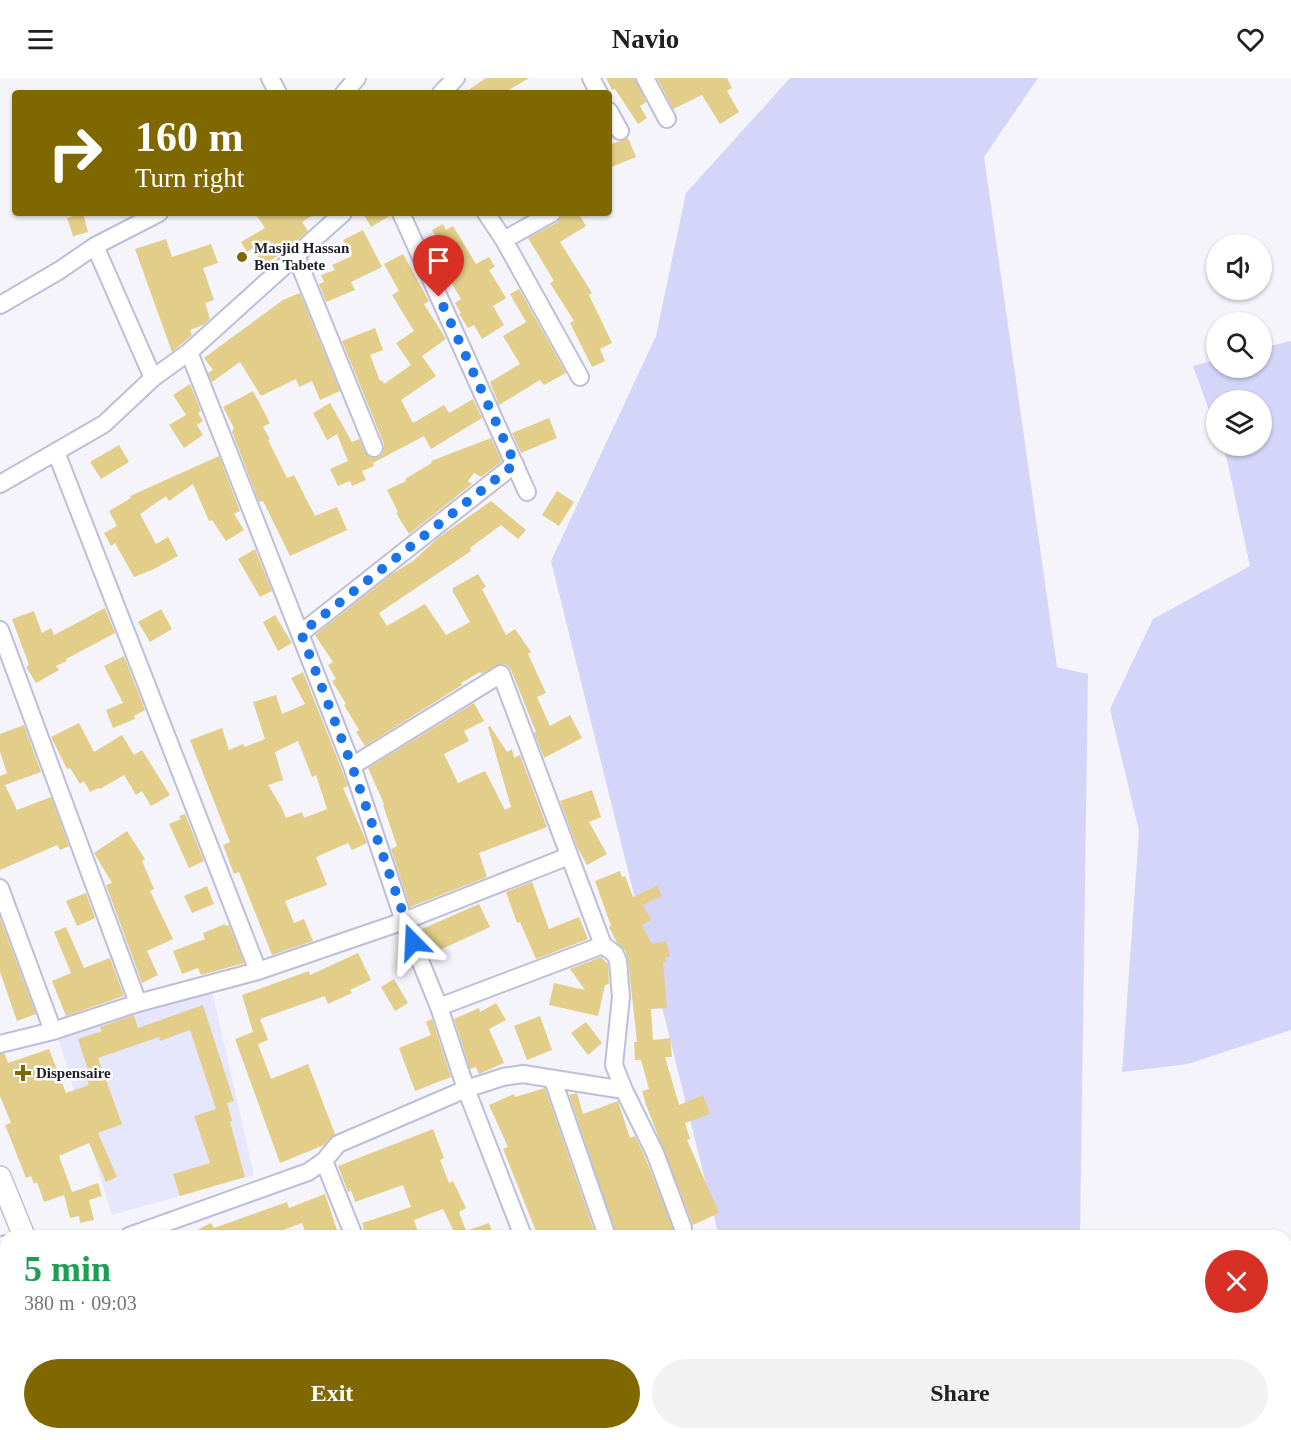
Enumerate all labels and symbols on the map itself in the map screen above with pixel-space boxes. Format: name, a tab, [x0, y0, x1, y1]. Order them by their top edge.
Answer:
pin	[413, 235, 464, 297]
place label: Masjid Hassan Ben Tabete	[254, 240, 350, 273]
marker: Masjid Hassan Ben Tabete	[235, 250, 249, 264]
position arrow	[381, 910, 445, 974]
marker: Dispensaire	[14, 1064, 32, 1082]
place label: Dispensaire	[36, 1065, 111, 1081]

